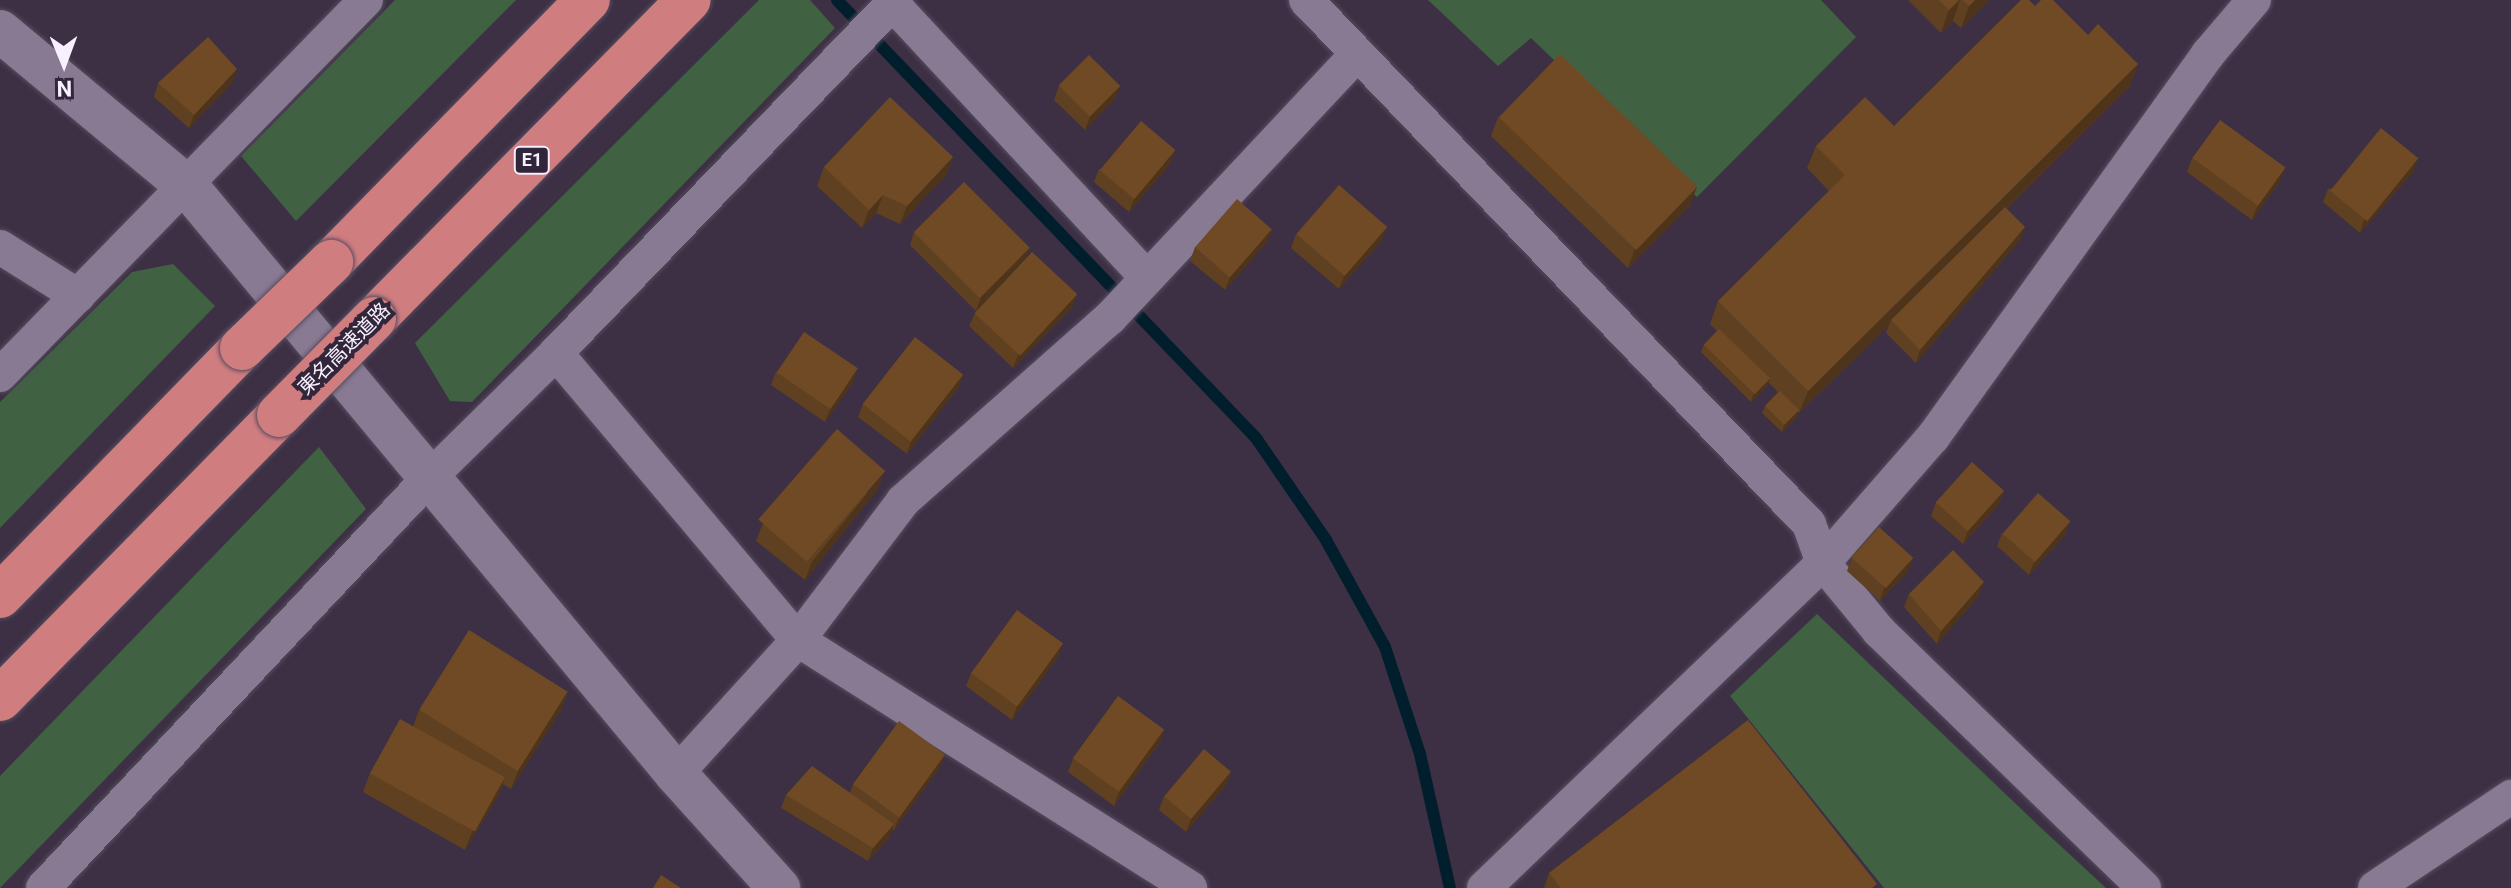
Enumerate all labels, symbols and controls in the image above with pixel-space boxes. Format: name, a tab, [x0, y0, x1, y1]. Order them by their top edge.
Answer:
north arrow	[24, 24, 104, 104]
text: N	[56, 76, 72, 101]
road number: E1	[512, 146, 552, 174]
street label: 東名高速道路	[293, 298, 395, 400]

